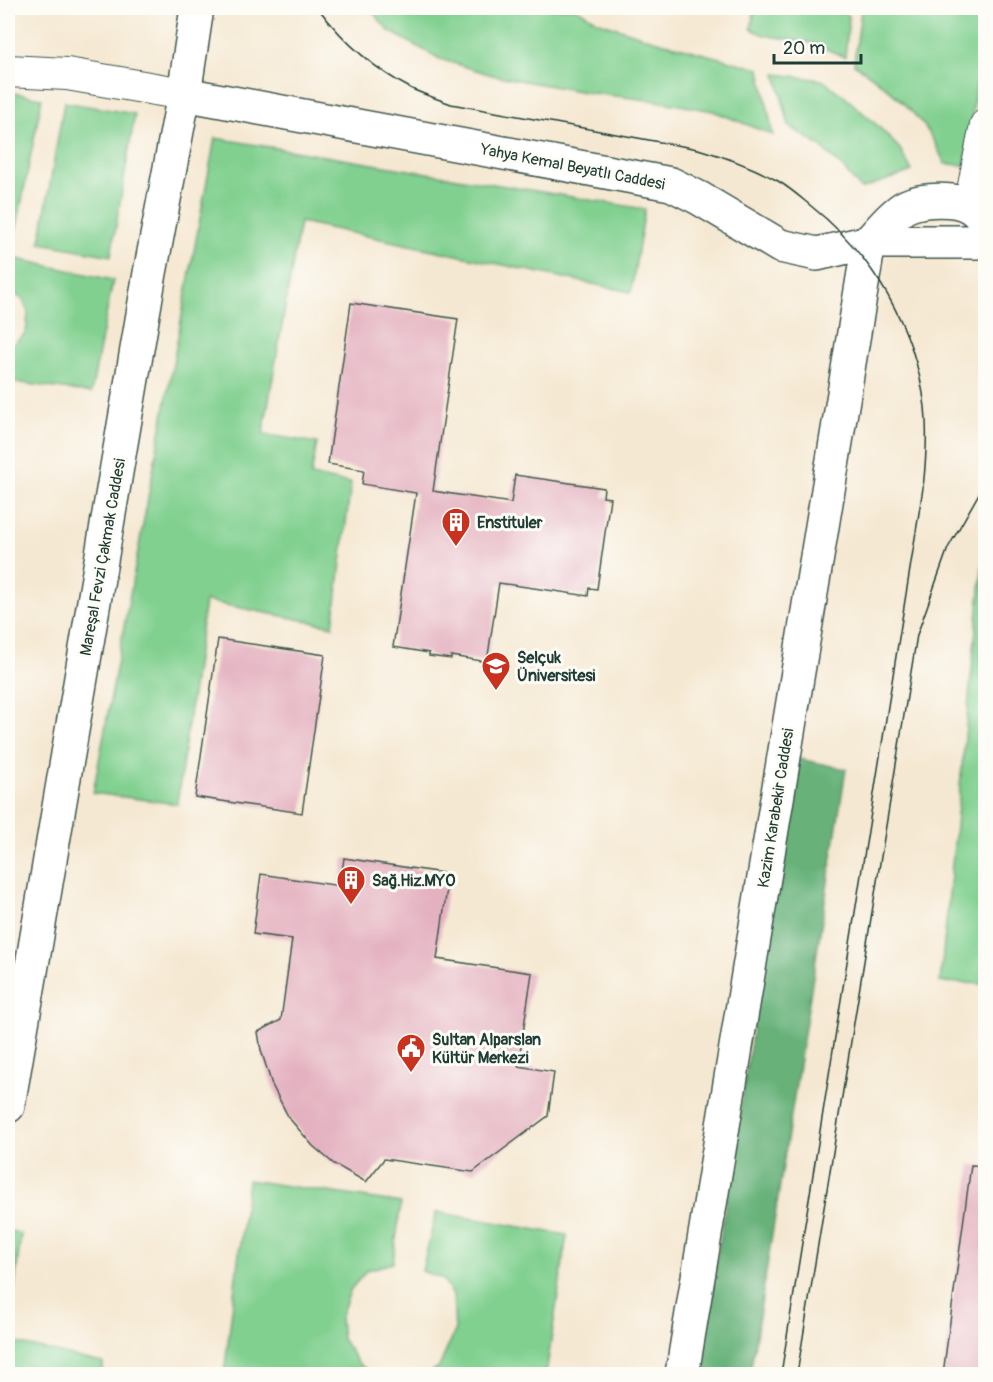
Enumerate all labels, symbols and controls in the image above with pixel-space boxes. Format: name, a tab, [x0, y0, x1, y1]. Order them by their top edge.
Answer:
scale bar	[774, 27, 861, 65]
text: 20 m	[783, 37, 825, 60]
street label: Yahya Kemal Beyatlı Caddesi	[478, 139, 667, 195]
street label: Mareşal Fevzi Çakmak Caddesi	[76, 457, 130, 657]
building icon: Enstituler	[440, 506, 472, 548]
place label: Enstituler	[477, 513, 543, 533]
place label: Selçuk Üniversitesi	[517, 648, 596, 686]
school or university icon: Selçuk Üniversitesi	[480, 650, 512, 692]
street label: Kazim Karabekir Caddesi	[753, 727, 799, 889]
building icon: Sağ.Hiz.MYO	[335, 864, 367, 906]
place label: Sağ.Hiz.MYO	[372, 871, 455, 891]
place label: Sultan Alparslan Kültür Merkezi	[432, 1030, 541, 1068]
public building icon: Sultan Alparslan Kültür Merkezi	[395, 1032, 427, 1074]

